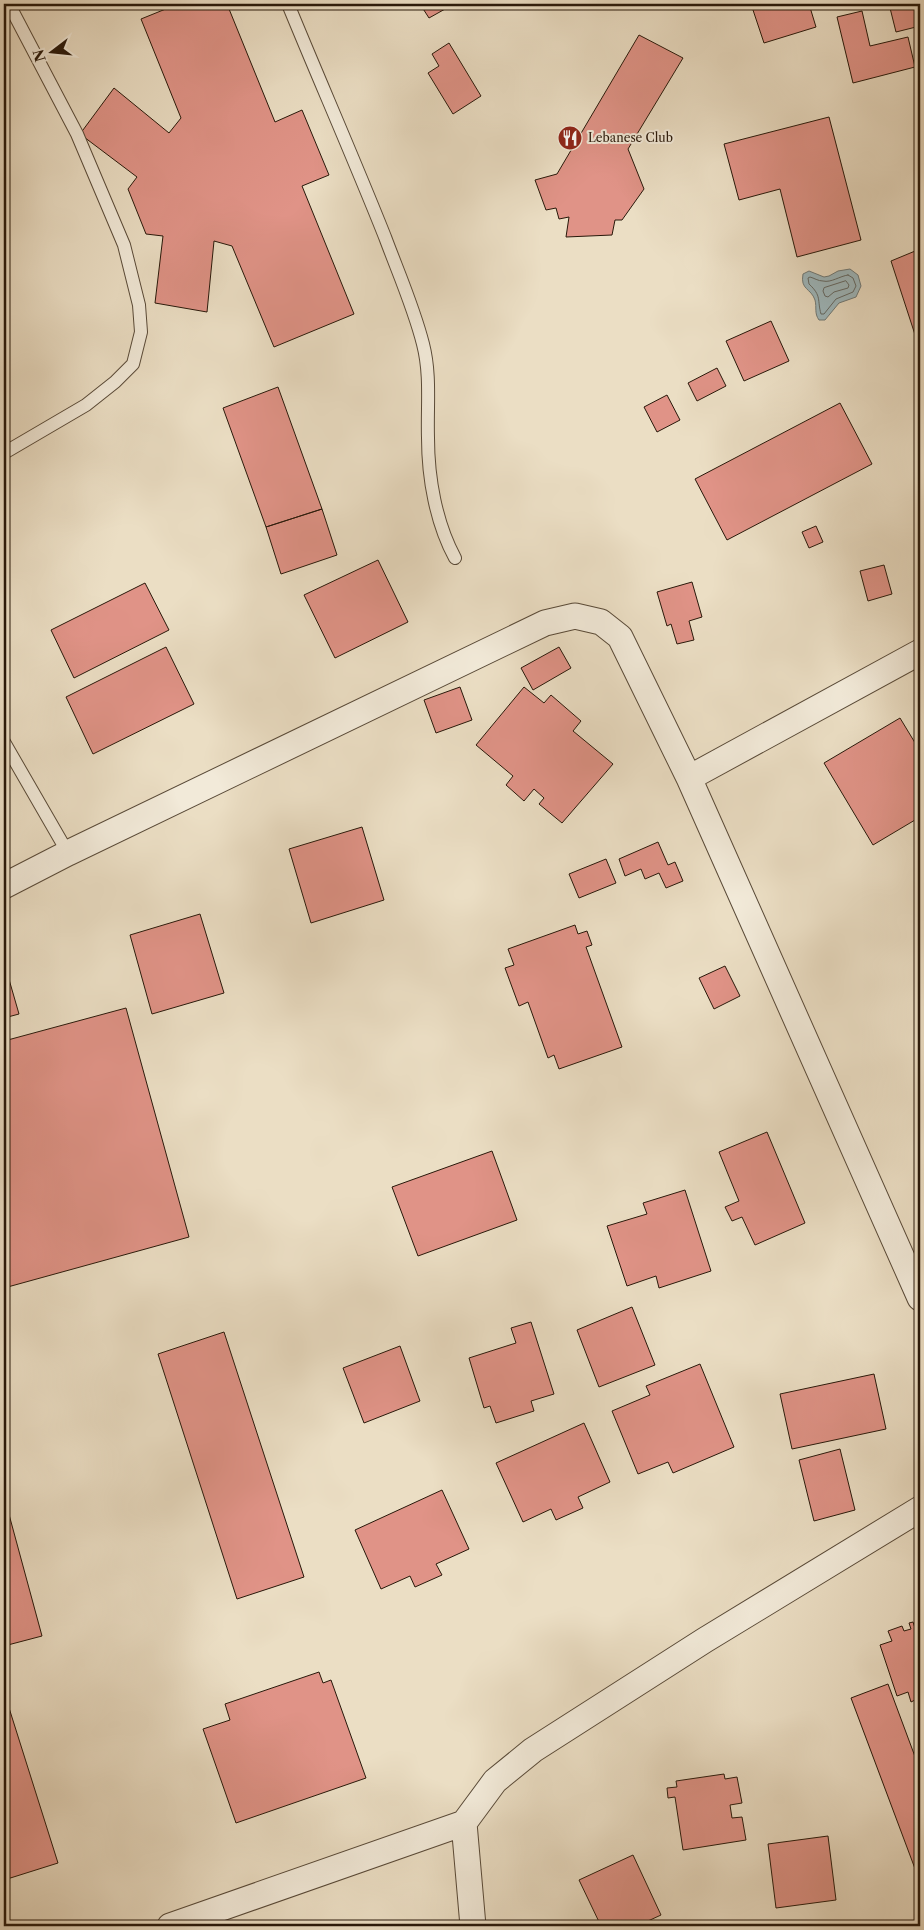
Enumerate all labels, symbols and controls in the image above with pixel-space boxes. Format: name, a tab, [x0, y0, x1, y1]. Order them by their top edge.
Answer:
north arrow	[28, 28, 78, 78]
text: N	[29, 47, 50, 64]
restaurant icon: Lebanese Club	[557, 125, 583, 151]
place label: Lebanese Club	[588, 130, 673, 145]

